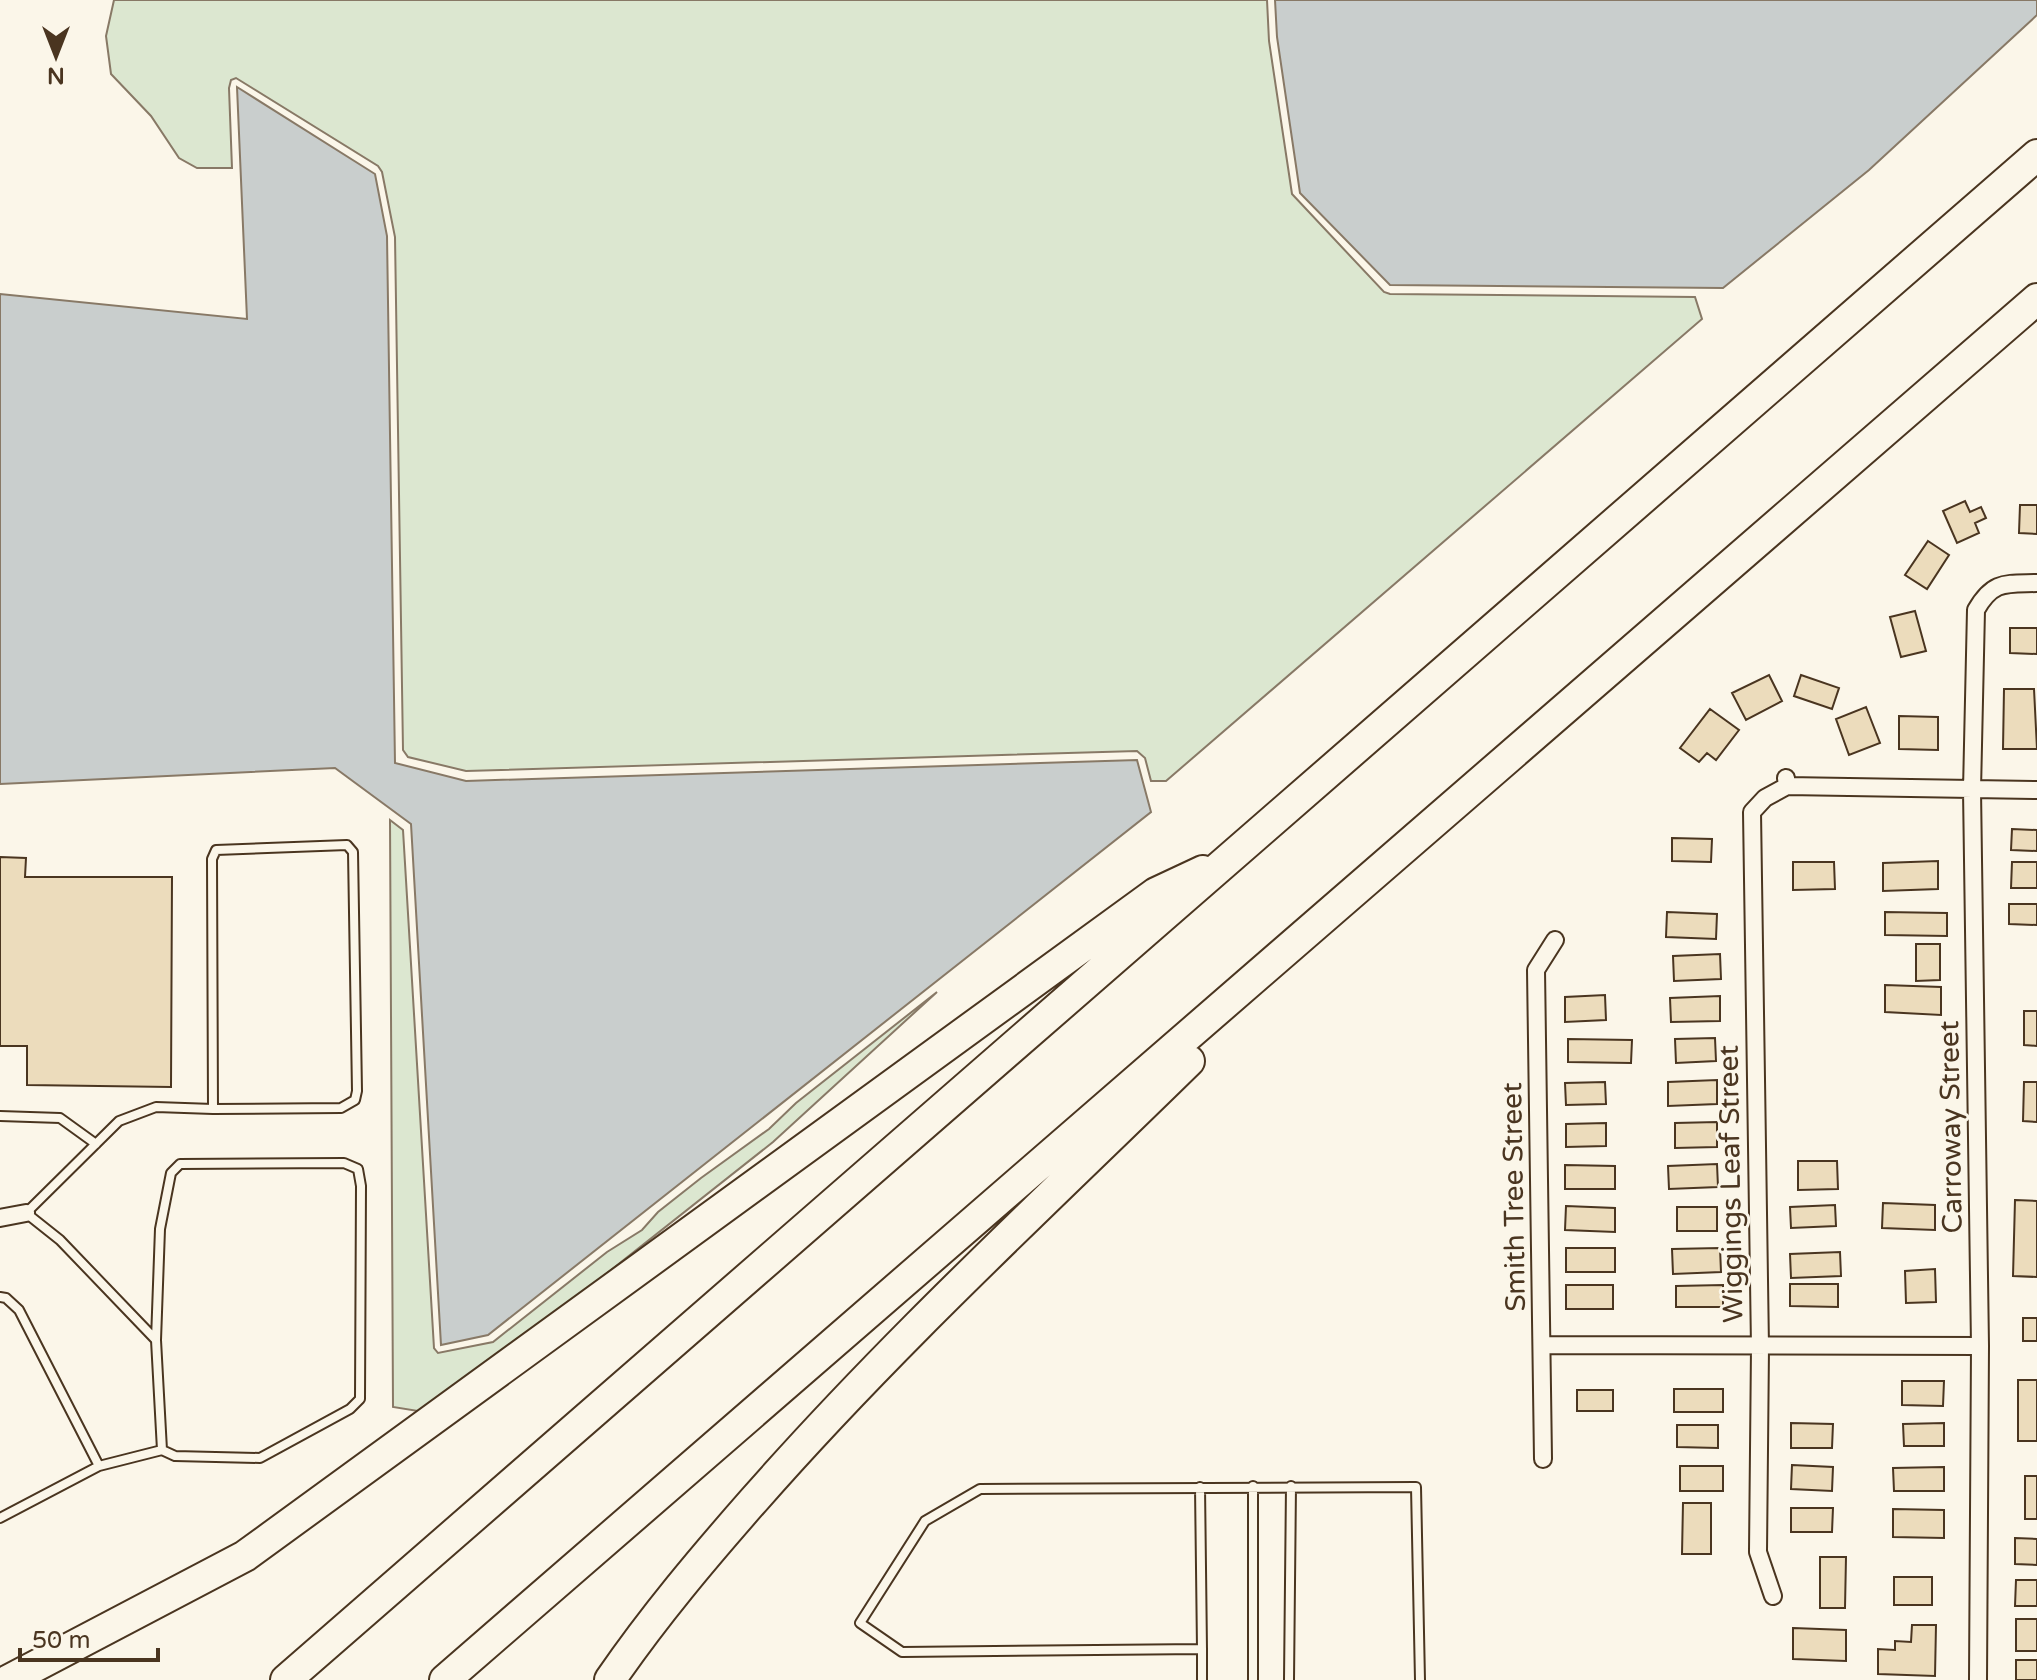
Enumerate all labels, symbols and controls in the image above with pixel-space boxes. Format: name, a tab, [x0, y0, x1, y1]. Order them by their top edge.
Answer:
north arrow	[16, 16, 96, 96]
text: N	[47, 62, 65, 88]
street label: Carroway Street	[1932, 1020, 1970, 1234]
street label: Wiggings Leaf Street	[1712, 1044, 1750, 1323]
street label: Smith Tree Street	[1495, 1082, 1533, 1312]
scale bar	[20, 1612, 158, 1662]
text: 50 m	[32, 1626, 90, 1655]

